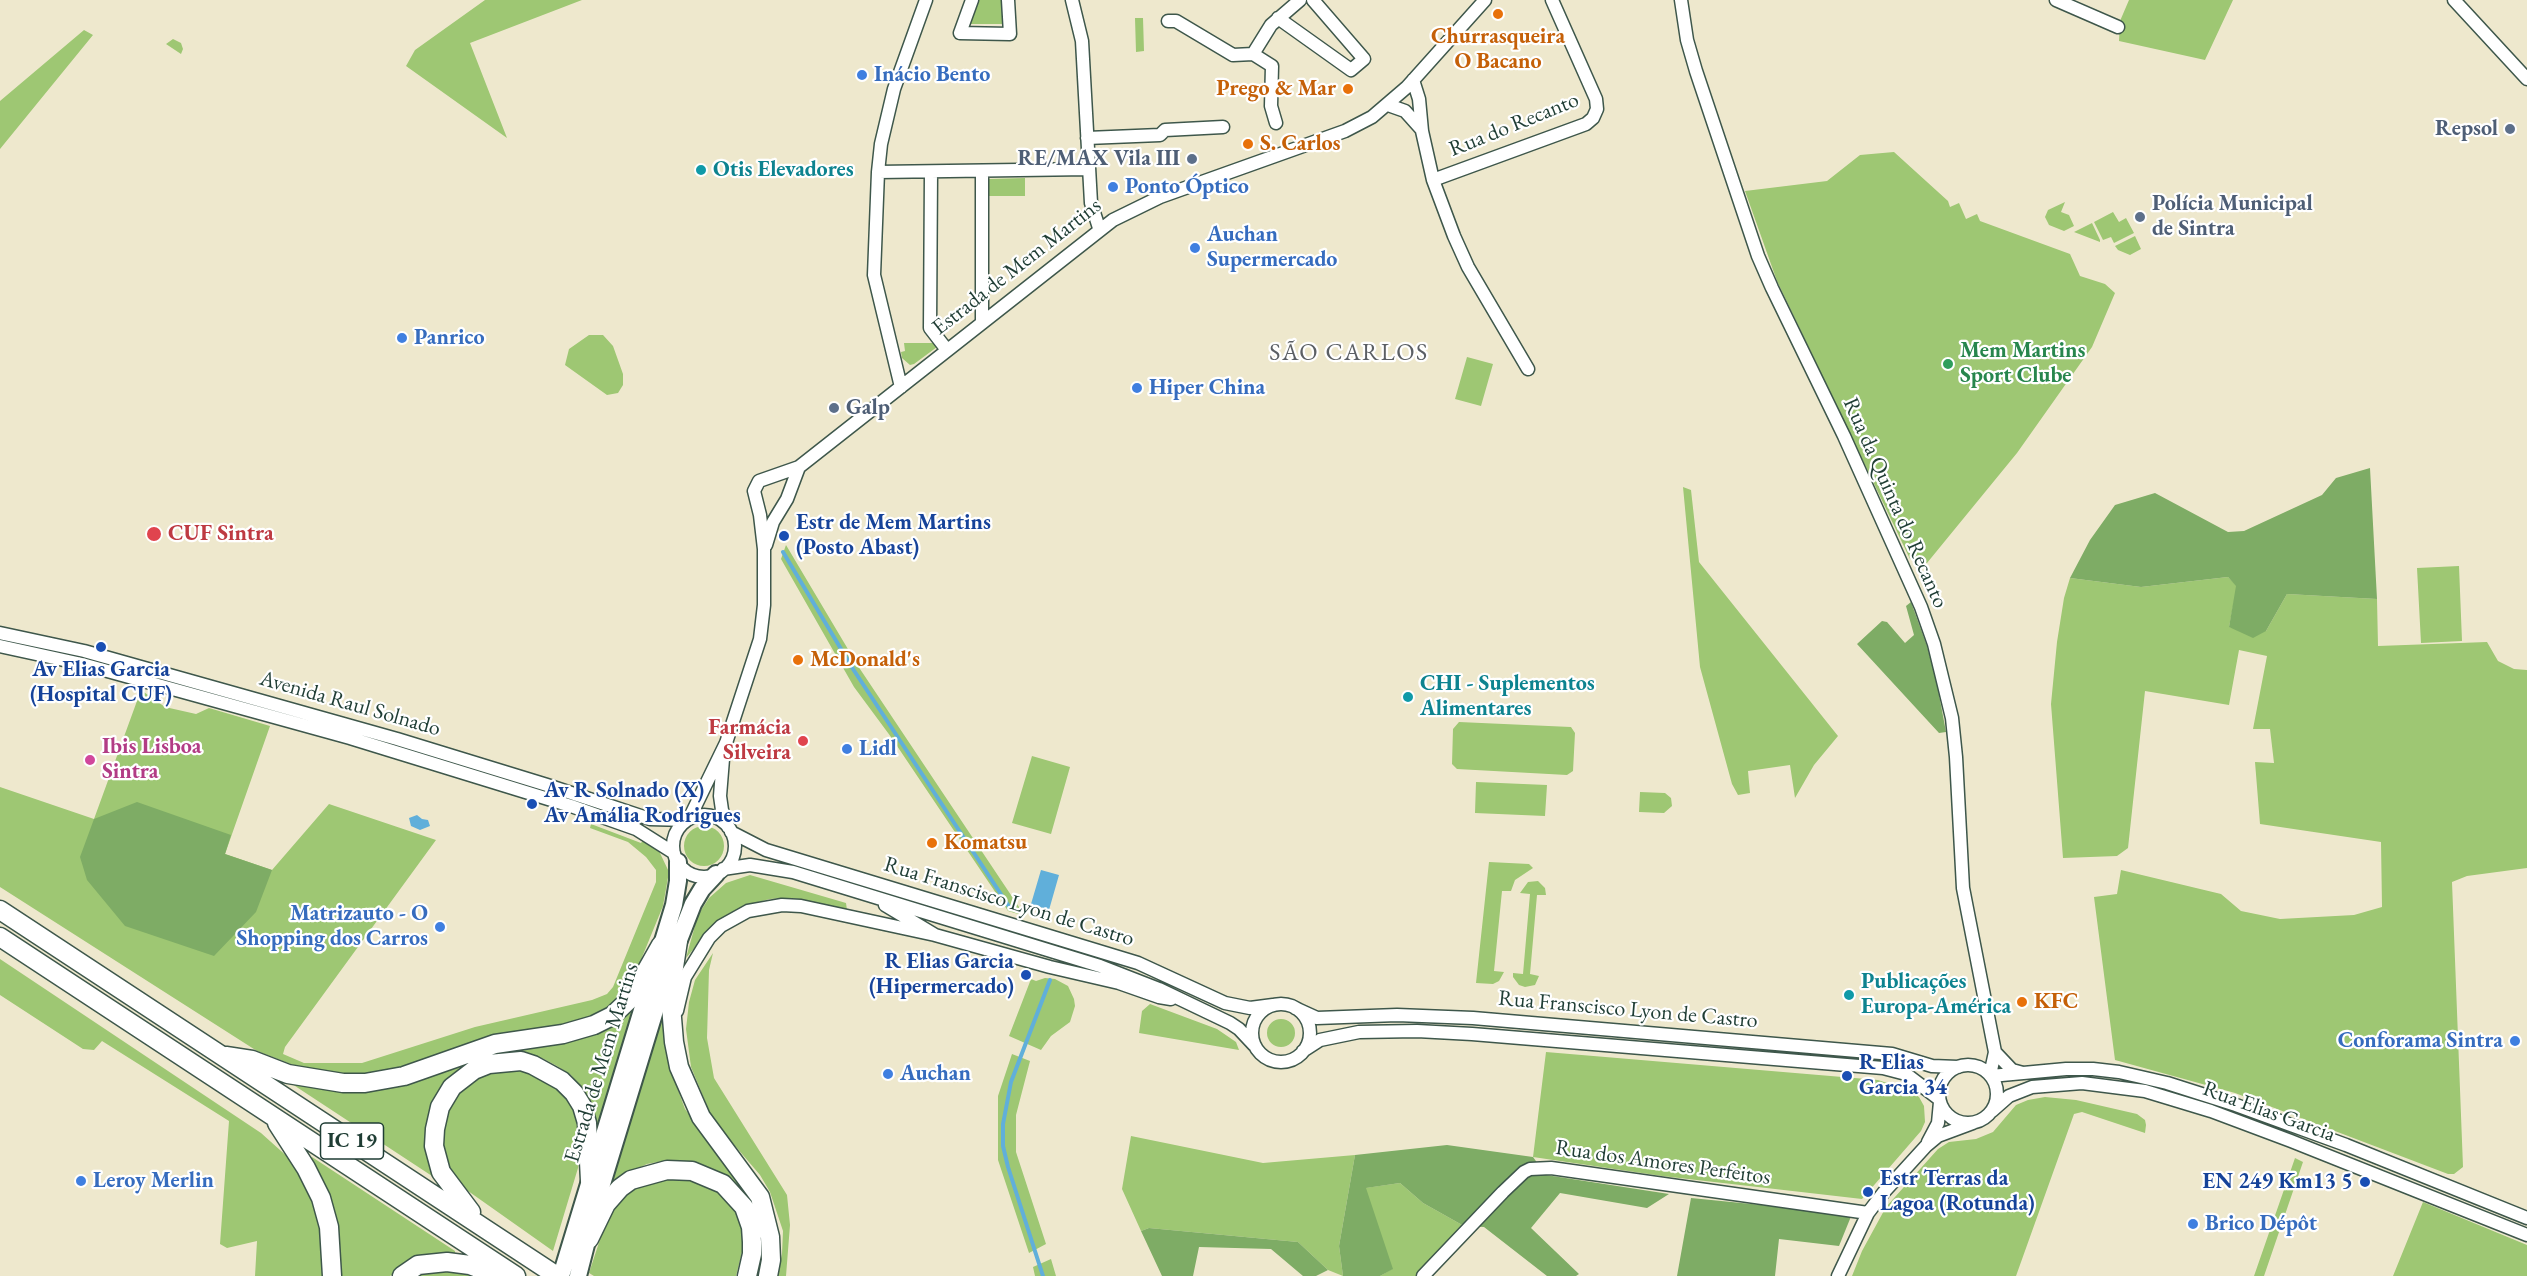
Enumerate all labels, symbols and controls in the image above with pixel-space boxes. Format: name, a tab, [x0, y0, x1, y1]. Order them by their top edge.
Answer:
marker: Churrasqueira O Bacano	[1491, 7, 1505, 21]
place label: Churrasqueira O Bacano	[1431, 24, 1565, 76]
place label: Inácio Bento	[874, 62, 990, 88]
marker: Inácio Bento	[855, 68, 869, 82]
place label: Prego & Mar	[1216, 76, 1336, 102]
marker: Prego & Mar	[1341, 82, 1355, 96]
street label: Rua do Recanto	[1445, 87, 1583, 163]
place label: Repsol	[2435, 116, 2498, 142]
marker: Repsol	[2503, 122, 2517, 136]
place label: S. Carlos	[1260, 131, 1340, 157]
marker: S. Carlos	[1241, 137, 1255, 151]
place label: RE/MAX Vila III	[1017, 146, 1180, 172]
marker: RE/MAX Vila III	[1185, 152, 1199, 166]
place label: Otis Elevadores	[713, 157, 854, 183]
marker: Otis Elevadores	[694, 163, 708, 177]
place label: Ponto Óptico	[1125, 174, 1249, 200]
marker: Ponto Óptico	[1106, 180, 1120, 194]
place label: Polícia Municipal de Sintra	[2152, 191, 2313, 242]
street label: Estrada de Mem Martins	[927, 193, 1107, 341]
marker: Polícia Municipal de Sintra	[2133, 210, 2147, 224]
place label: Auchan Supermercado	[1207, 222, 1337, 274]
marker: Auchan Supermercado	[1188, 241, 1202, 255]
place label: Panrico	[414, 325, 485, 351]
marker: Panrico	[395, 331, 409, 345]
place label: Mem Martins Sport Clube	[1960, 338, 2085, 390]
district label: SÃO CARLOS	[1269, 339, 1429, 367]
marker: Mem Martins Sport Clube	[1941, 357, 1955, 371]
place label: Hiper China	[1149, 375, 1265, 401]
marker: Hiper China	[1130, 381, 1144, 395]
street label: Rua da Quinta do Recanto	[1837, 394, 1953, 612]
place label: Galp	[846, 395, 890, 421]
marker: Galp	[827, 401, 841, 415]
place label: Estr de Mem Martins (Posto Abast)	[796, 510, 991, 562]
place label: CUF Sintra	[168, 521, 274, 547]
marker: CUF Sintra	[145, 525, 163, 543]
marker: Estr de Mem Martins (Posto Abast)	[777, 529, 791, 543]
marker: Av Elias Garcia (Hospital CUF)	[94, 640, 108, 654]
place label: McDonald's	[810, 647, 920, 673]
marker: McDonald's	[791, 653, 805, 667]
place label: Av Elias Garcia (Hospital CUF)	[30, 657, 172, 708]
street label: Avenida Raul Solnado	[257, 666, 443, 742]
place label: CHI - Suplementos Alimentares	[1420, 671, 1595, 722]
marker: CHI - Suplementos Alimentares	[1401, 690, 1415, 704]
place label: Farmácia Silveira	[708, 715, 791, 766]
place label: Ibis Lisboa Sintra	[102, 734, 201, 786]
marker: Farmácia Silveira	[796, 734, 810, 748]
place label: Lidl	[859, 736, 897, 762]
marker: Lidl	[840, 742, 854, 756]
marker: Ibis Lisboa Sintra	[83, 753, 97, 767]
place label: Av R Solnado (X) Av Amália Rodrigues	[544, 778, 741, 830]
marker: Av R Solnado (X) Av Amália Rodrigues	[525, 797, 539, 811]
place label: Komatsu	[944, 830, 1027, 856]
marker: Komatsu	[925, 836, 939, 850]
street label: Rua Franscisco Lyon de Castro	[881, 851, 1137, 953]
place label: Matrizauto - O Shopping dos Carros	[236, 901, 428, 952]
marker: Matrizauto - O Shopping dos Carros	[433, 920, 447, 934]
place label: R Elias Garcia (Hipermercado)	[869, 949, 1014, 1000]
street label: Estrada de Mem Martins	[559, 960, 645, 1166]
marker: R Elias Garcia (Hipermercado)	[1019, 968, 1033, 982]
place label: Publicações Europa-América	[1861, 969, 2011, 1020]
street label: Rua Franscisco Lyon de Castro	[1497, 986, 1759, 1034]
marker: Publicações Europa-América	[1842, 988, 1856, 1002]
place label: KFC	[2034, 989, 2078, 1015]
marker: KFC	[2015, 995, 2029, 1009]
place label: Conforama Sintra	[2338, 1028, 2503, 1054]
marker: Conforama Sintra	[2508, 1034, 2522, 1048]
place label: R Elias Garcia 34	[1859, 1050, 1947, 1102]
place label: Auchan	[900, 1061, 971, 1087]
marker: Auchan	[881, 1067, 895, 1081]
marker: R Elias Garcia 34	[1840, 1069, 1854, 1083]
street label: Rua Elias Garcia	[2199, 1076, 2339, 1148]
road number: IC 19	[320, 1123, 384, 1159]
street label: Rua dos Amores Perfeitos	[1554, 1135, 1772, 1191]
place label: Estr Terras da Lagoa (Rotunda)	[1880, 1166, 2035, 1218]
place label: Leroy Merlin	[93, 1168, 214, 1194]
place label: EN 249 Km13 5	[2203, 1169, 2353, 1195]
marker: Leroy Merlin	[74, 1174, 88, 1188]
marker: EN 249 Km13 5	[2358, 1175, 2372, 1189]
marker: Estr Terras da Lagoa (Rotunda)	[1861, 1185, 1875, 1199]
place label: Brico Dépôt	[2205, 1211, 2317, 1237]
marker: Brico Dépôt	[2186, 1217, 2200, 1231]

